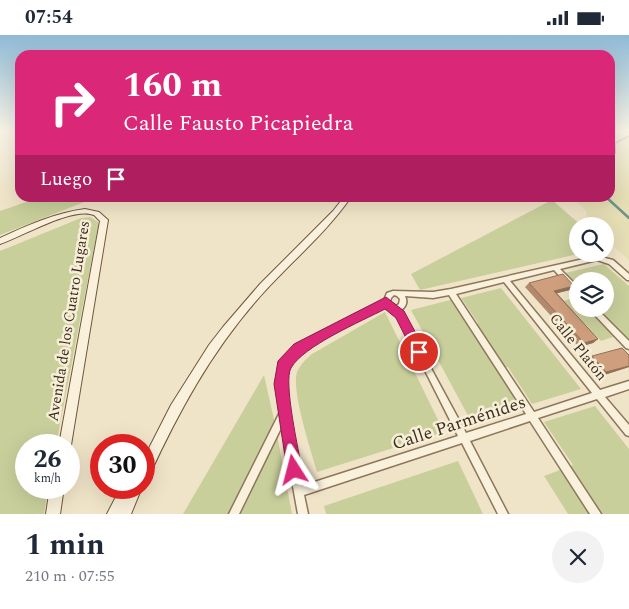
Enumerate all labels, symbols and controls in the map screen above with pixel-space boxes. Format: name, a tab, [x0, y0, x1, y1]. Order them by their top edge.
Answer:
text: 07:54	[25, 3, 73, 32]
text: 160 m	[123, 59, 222, 112]
icon: right	[40, 70, 105, 135]
text: Calle Fausto Picapiedra	[123, 107, 354, 140]
text: Luego	[40, 165, 92, 194]
icon: arrive	[102, 165, 130, 193]
map controls	[569, 217, 614, 317]
button: search	[569, 217, 614, 262]
street label: Avenida de los Cuatro Lugares	[42, 219, 96, 423]
button: layers	[569, 272, 614, 317]
street label: Calle Platón	[543, 308, 613, 386]
pin	[398, 331, 440, 373]
icon: arrive	[405, 338, 433, 366]
street label: Calle Parménides	[389, 389, 529, 457]
speed limit sign: 30	[90, 434, 155, 499]
text: 26	[33, 441, 62, 479]
position arrow	[267, 443, 319, 495]
text: km/h	[34, 469, 61, 488]
text: 1 min	[25, 522, 105, 568]
button: close	[552, 531, 604, 583]
text: 210 m · 07:55	[25, 564, 115, 588]

